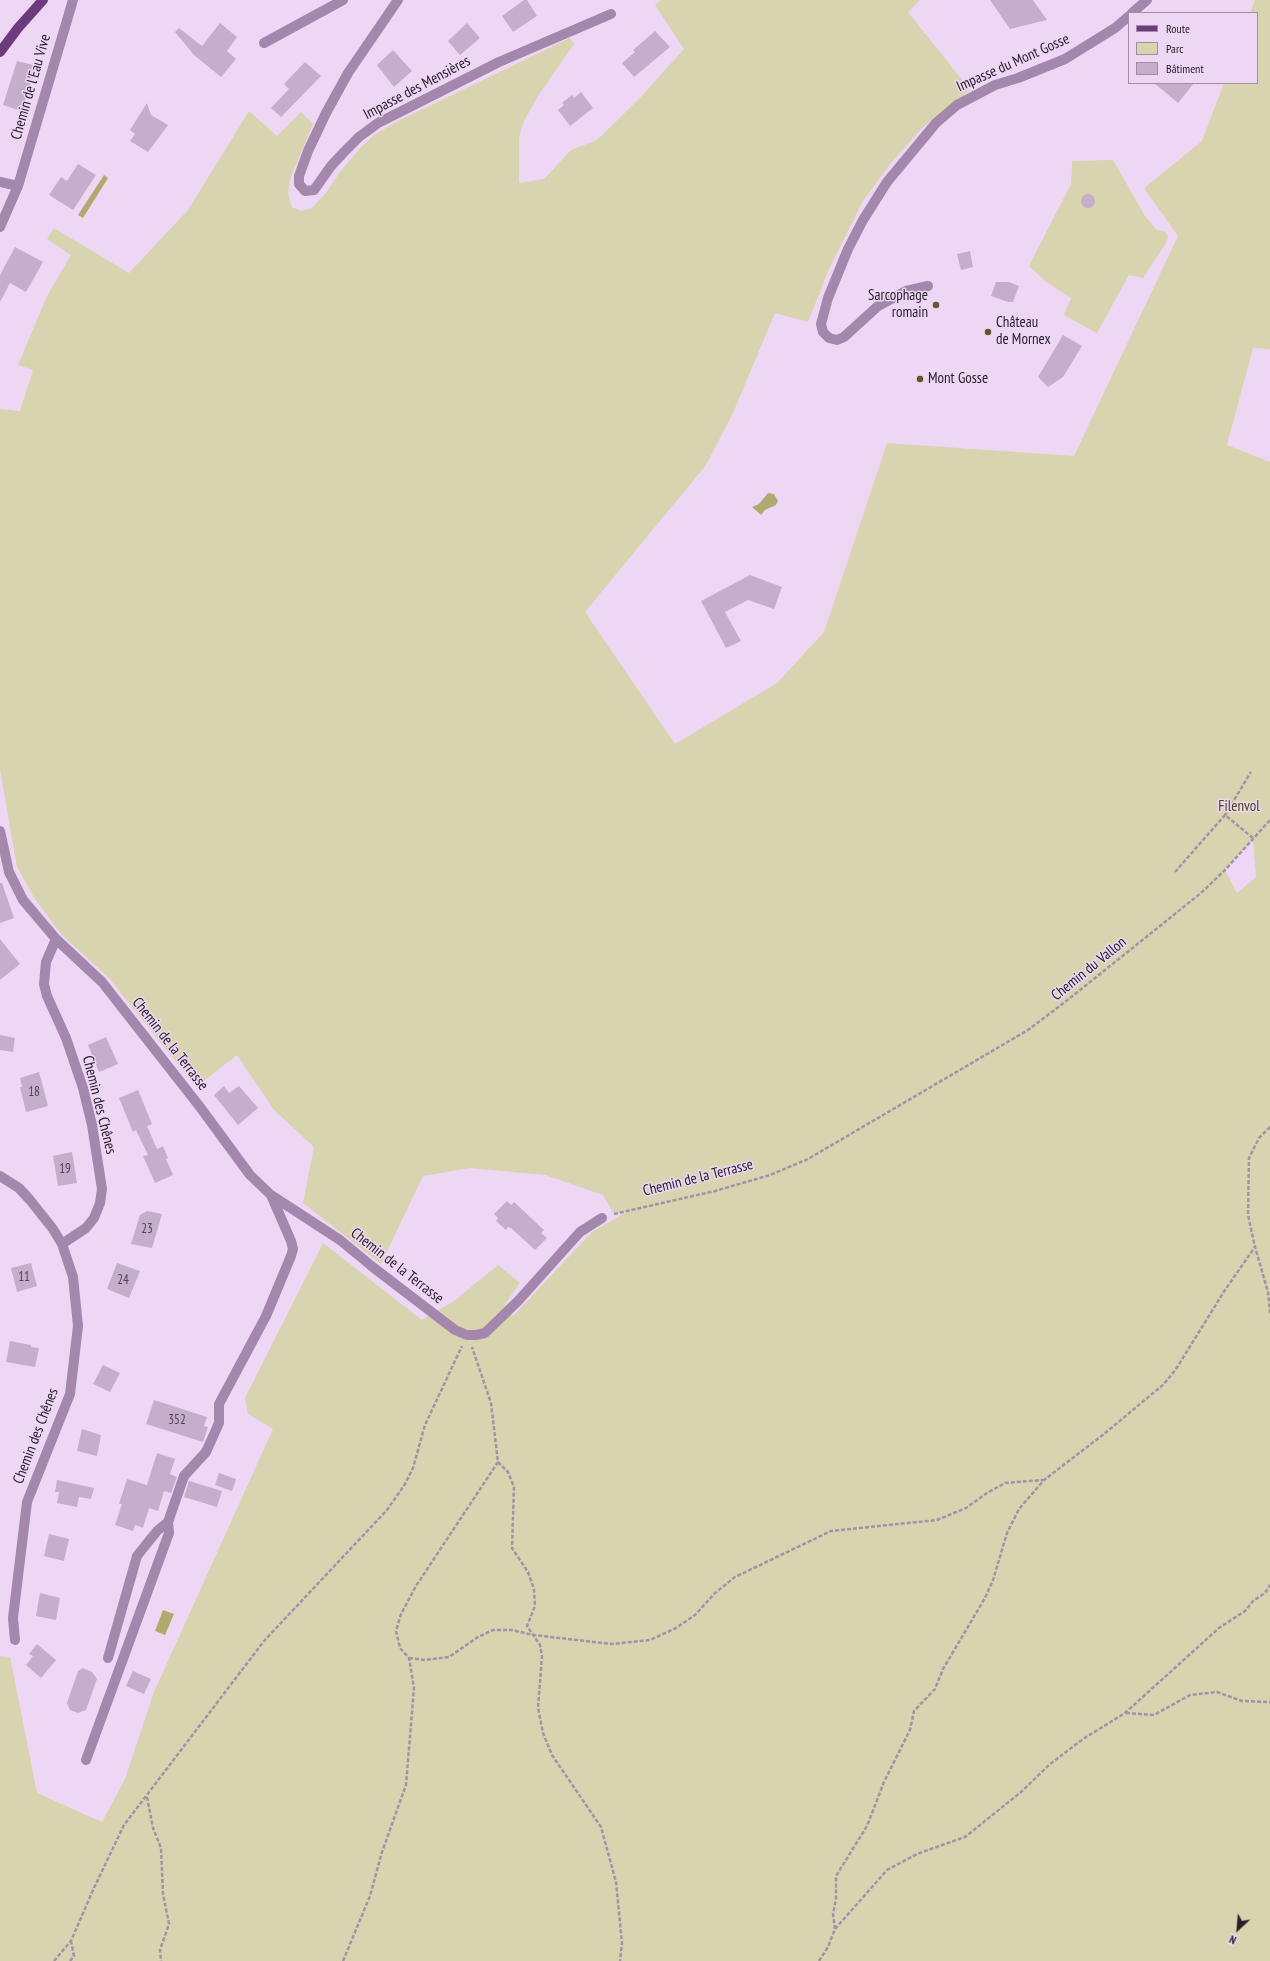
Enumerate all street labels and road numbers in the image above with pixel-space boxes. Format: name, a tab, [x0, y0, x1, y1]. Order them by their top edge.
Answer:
street label: Impasse du Mont Gosse	[954, 30, 1072, 96]
street label: Chemin de l'Eau Vive	[7, 32, 55, 142]
street label: Impasse des Mensières	[360, 52, 474, 124]
street label: Chemin du Vallon	[1048, 933, 1130, 1005]
street label: Chemin de la Terrasse	[128, 994, 212, 1094]
street label: Chemin des Chênes	[78, 1054, 120, 1156]
street label: Chemin de la Terrasse	[641, 1156, 755, 1200]
street label: Chemin de la Terrasse	[347, 1224, 447, 1308]
street label: Chemin des Chênes	[10, 1386, 62, 1486]

